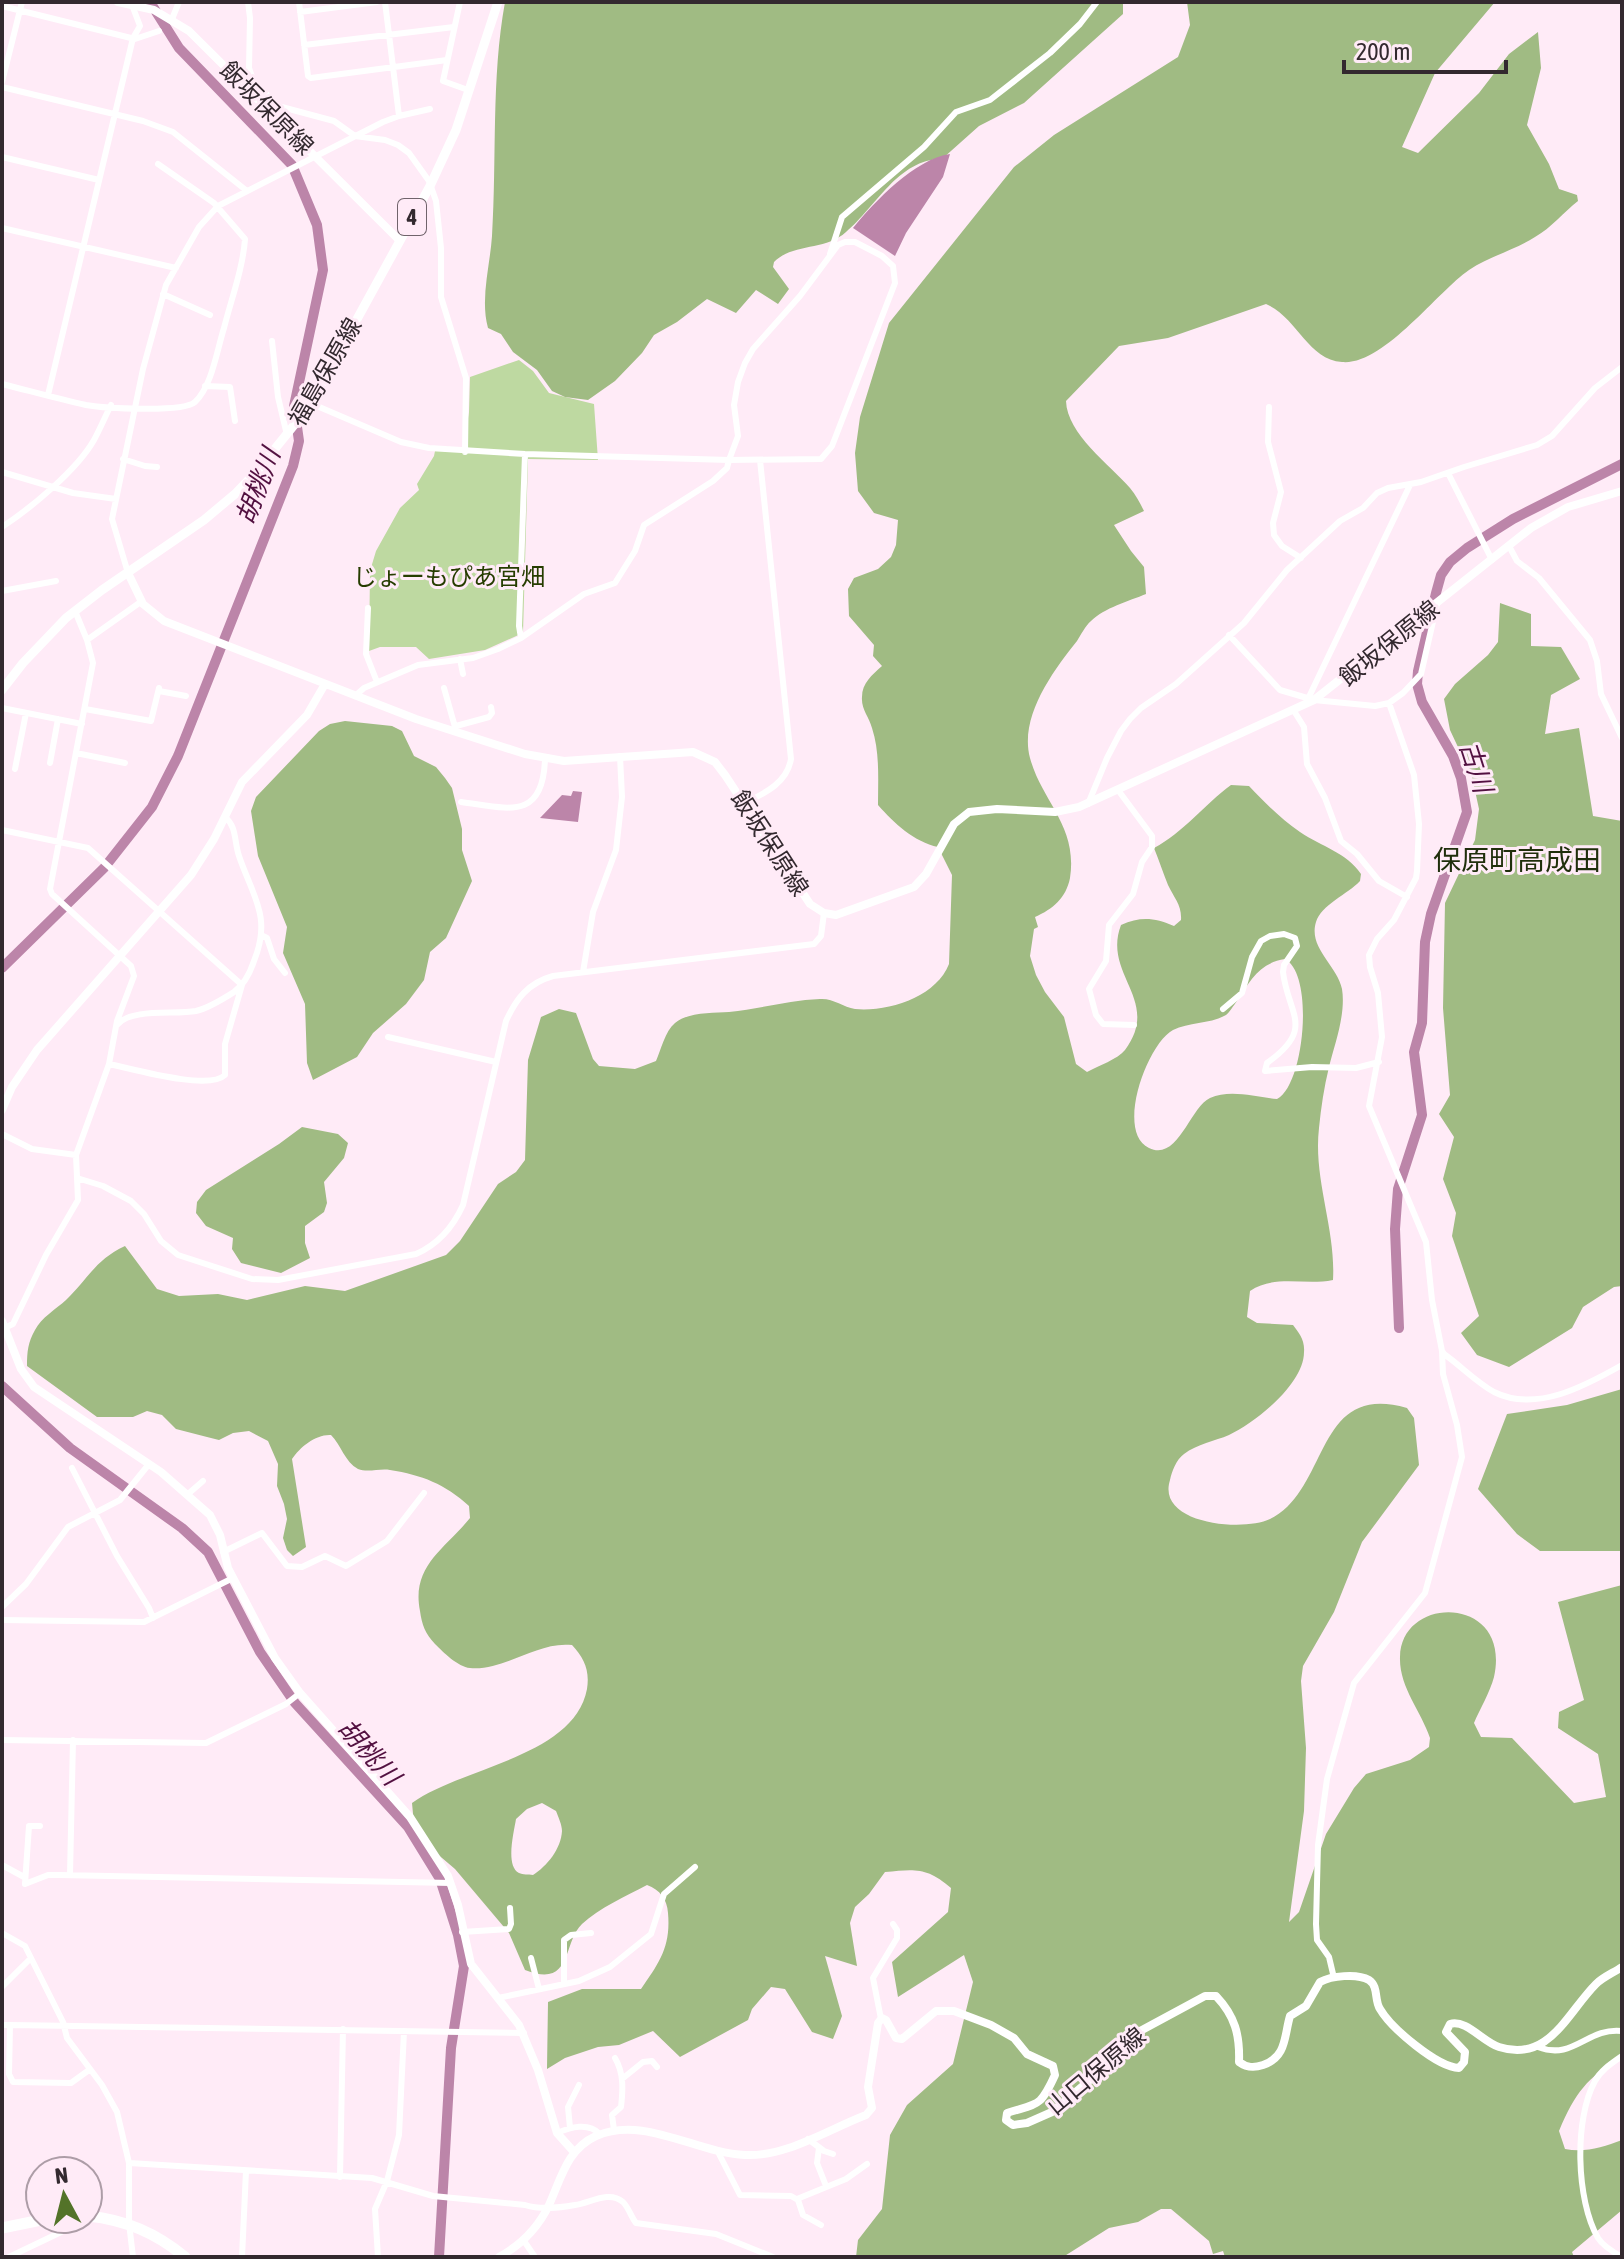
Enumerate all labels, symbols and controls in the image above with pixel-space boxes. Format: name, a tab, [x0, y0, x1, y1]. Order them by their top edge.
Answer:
scale bar	[1344, 24, 1506, 74]
text: 200 m	[1356, 38, 1410, 65]
street label: 飯坂保原線	[215, 56, 319, 160]
road number: 4	[398, 199, 426, 235]
street label: 福島保原線	[283, 313, 367, 431]
water label: 胡桃川	[230, 441, 287, 528]
park label: じょーもぴあ宮畑	[353, 563, 545, 590]
street label: 飯坂保原線	[1334, 595, 1444, 691]
water label: 古川	[1454, 738, 1499, 799]
street label: 飯坂保原線	[726, 785, 814, 901]
district label: 保原町高成田	[1433, 844, 1601, 876]
water label: 胡桃川	[332, 1713, 408, 1793]
street label: 山口保原線	[1041, 2022, 1151, 2120]
north arrow	[24, 2155, 104, 2235]
text: N	[54, 2161, 70, 2189]

